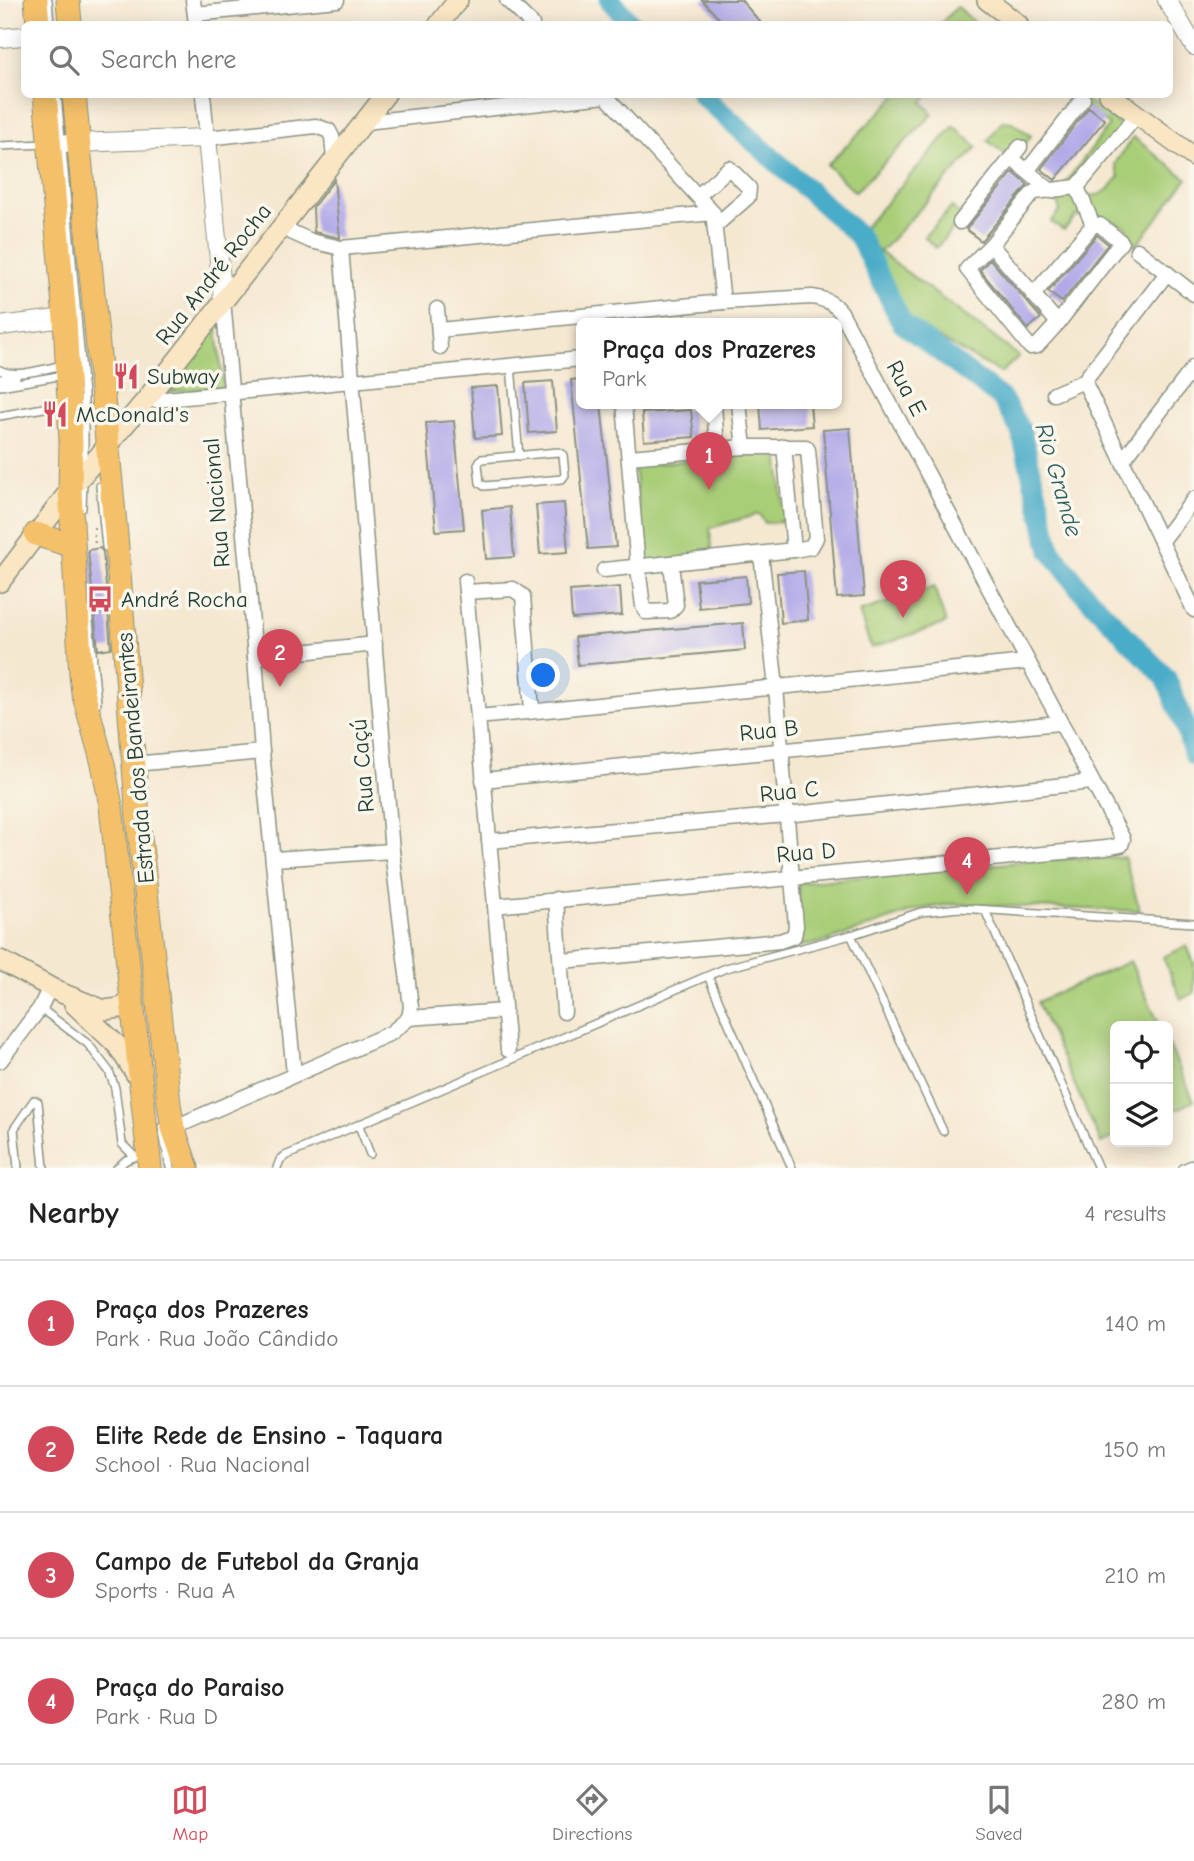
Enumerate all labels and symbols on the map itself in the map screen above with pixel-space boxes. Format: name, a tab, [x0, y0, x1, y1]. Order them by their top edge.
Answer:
street label: Rua André Rocha	[150, 198, 277, 350]
street label: Rua E	[881, 356, 932, 421]
restaurant icon: Subway	[111, 361, 141, 391]
place label: Subway	[147, 363, 220, 390]
restaurant icon: McDonald's	[40, 399, 70, 429]
place label: McDonald's	[76, 401, 189, 428]
water label: Rio Grande	[1029, 420, 1089, 540]
pin: 1	[686, 432, 732, 490]
street label: Rua Nacional	[197, 437, 236, 569]
pin: 3	[880, 560, 926, 618]
bus stop icon: André Rocha	[85, 584, 115, 614]
place label: André Rocha	[121, 586, 248, 613]
pin: 2	[257, 629, 303, 687]
street label: Estrada dos Bandeirantes	[111, 631, 160, 885]
your location	[526, 658, 560, 692]
street label: Rua B	[738, 714, 800, 747]
street label: Rua Caçú	[345, 718, 380, 814]
street label: Rua C	[758, 775, 820, 808]
street label: Rua D	[775, 836, 837, 869]
pin: 4	[944, 837, 990, 895]

